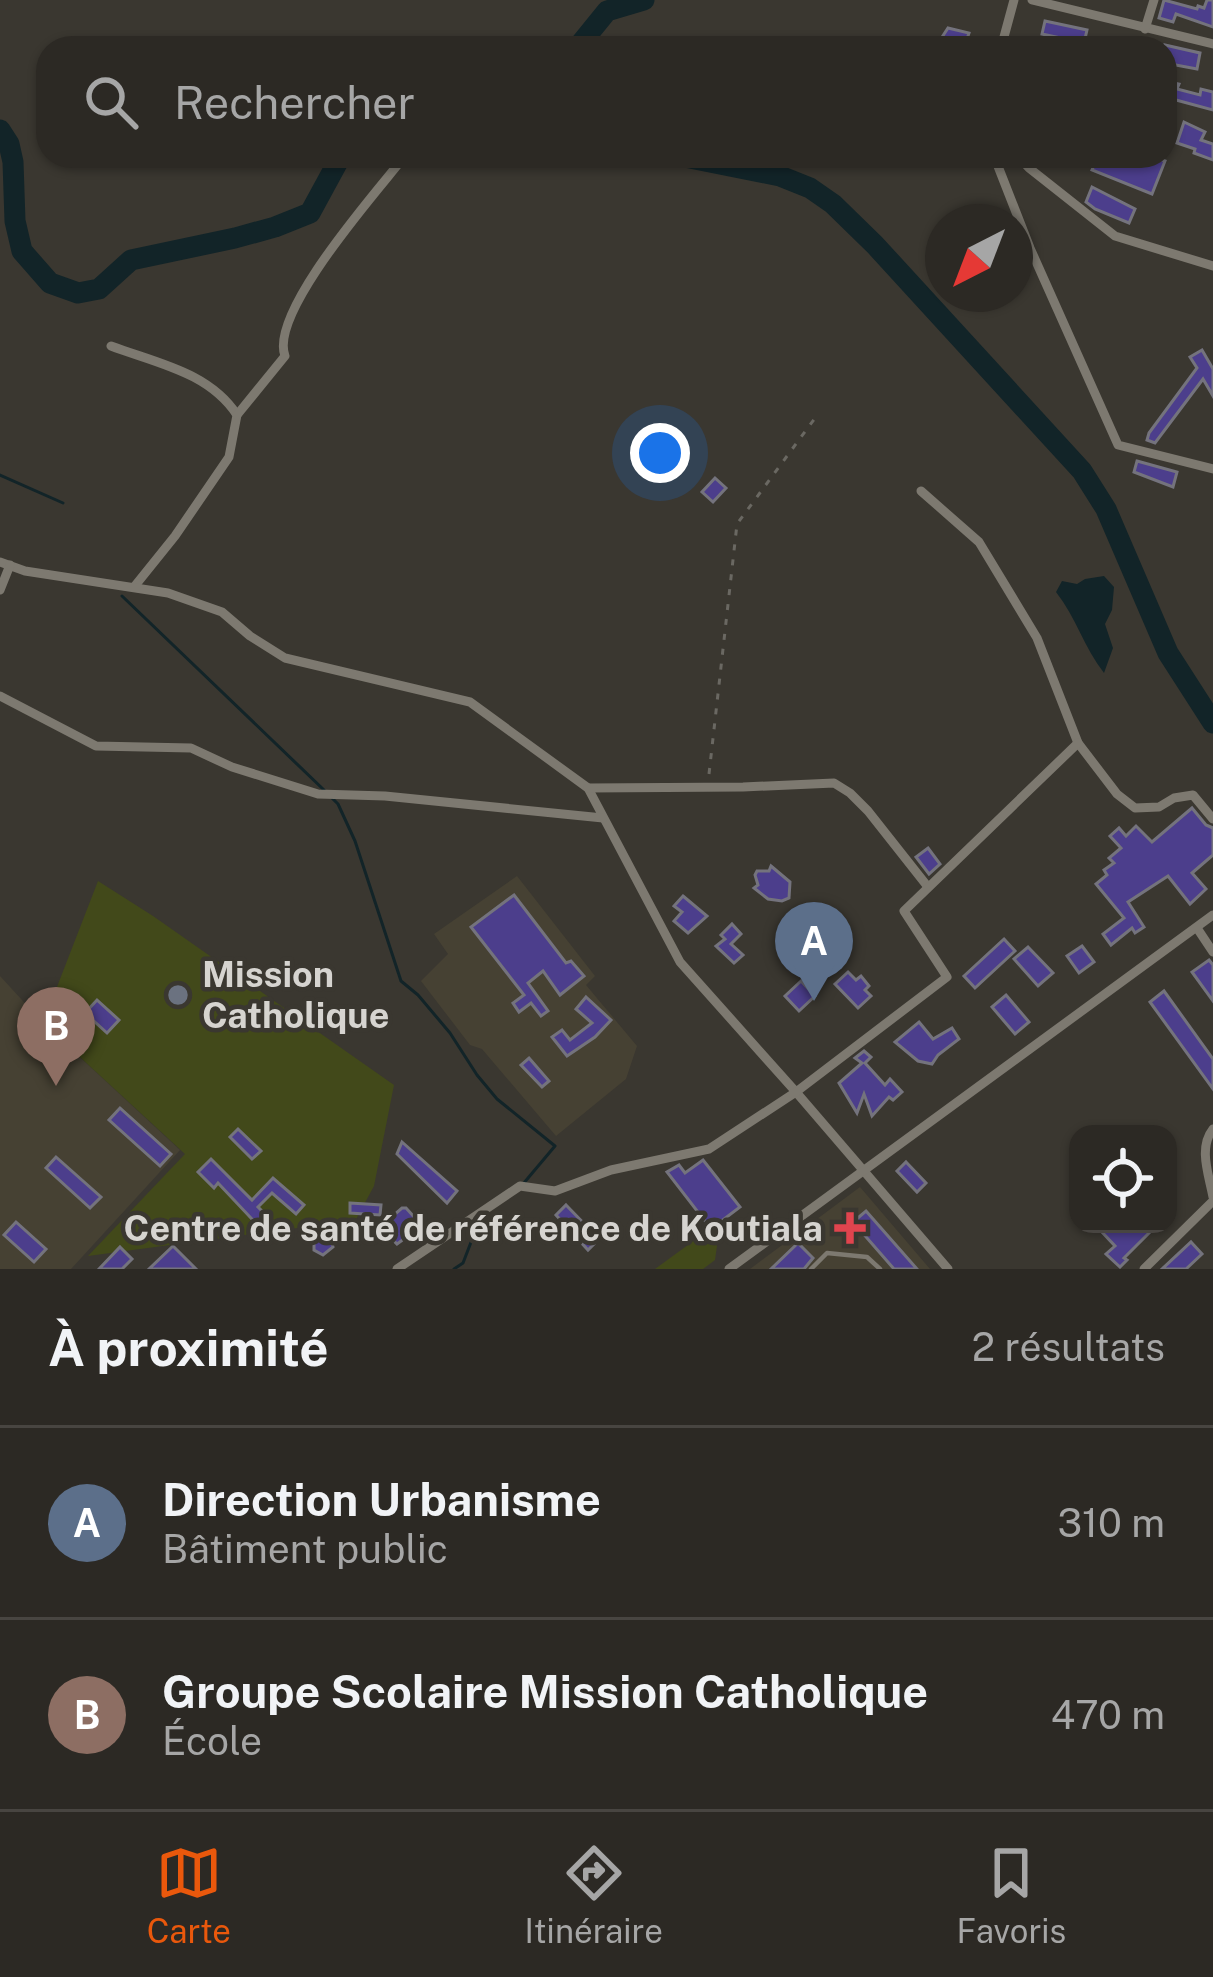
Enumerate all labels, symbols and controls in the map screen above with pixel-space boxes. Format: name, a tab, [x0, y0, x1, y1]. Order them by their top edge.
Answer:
search box	[36, 36, 1177, 168]
icon: search	[78, 69, 144, 135]
text: Rechercher	[174, 76, 415, 129]
north arrow	[925, 204, 1033, 312]
your location	[630, 423, 690, 483]
pin: A	[775, 902, 853, 1001]
place label: Mission Catholique	[202, 953, 389, 1036]
marker: Mission Catholique	[165, 982, 191, 1008]
pin: B	[17, 987, 95, 1086]
map controls	[1069, 1125, 1177, 1233]
button: locate	[1069, 1125, 1177, 1233]
place label: Centre de santé de référence de Koutiala	[123, 1207, 823, 1249]
marker: Centre de santé de référence de Koutiala	[834, 1212, 866, 1244]
text: À proximité	[48, 1318, 329, 1377]
text: 2 résultats	[972, 1324, 1165, 1370]
text: Direction Urbanisme	[162, 1473, 601, 1526]
text: A	[73, 1500, 101, 1546]
text: 310 m	[1057, 1500, 1165, 1546]
text: Bâtiment public	[162, 1526, 448, 1572]
text: Groupe Scolaire Mission Catholique	[162, 1665, 928, 1718]
text: B	[74, 1692, 100, 1738]
text: 470 m	[1051, 1692, 1165, 1738]
text: École	[162, 1718, 262, 1764]
tab: Carte	[147, 1840, 231, 1950]
tab: Itinéraire	[525, 1840, 663, 1950]
tab: Favoris	[956, 1840, 1066, 1950]

